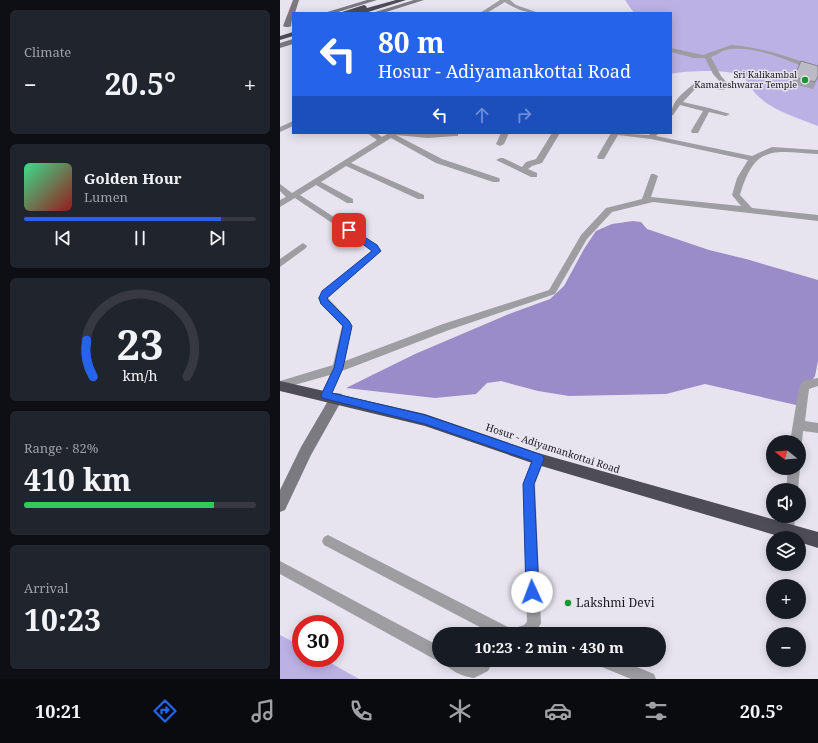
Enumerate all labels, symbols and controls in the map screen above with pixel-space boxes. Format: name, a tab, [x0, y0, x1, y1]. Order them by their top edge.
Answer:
text: 80 m	[378, 23, 445, 61]
icon: left	[312, 28, 364, 80]
text: Climate	[24, 43, 71, 61]
text: Hosur - Adiyamankottai Road	[378, 59, 631, 83]
text: 20.5°	[104, 63, 176, 104]
place label: Sri Kalikambal Kamateshwarar Temple	[694, 68, 797, 91]
text: −	[24, 69, 37, 99]
text: +	[244, 69, 256, 99]
marker: Sri Kalikambal Kamateshwarar Temple	[800, 75, 810, 85]
icon: left	[429, 104, 451, 126]
icon: ahead	[471, 104, 493, 126]
icon: right	[513, 104, 535, 126]
text: Golden Hour	[84, 168, 182, 188]
text: Lumen	[84, 188, 128, 206]
pin	[332, 213, 366, 247]
icon: arrive	[338, 219, 360, 241]
icon: previous	[52, 227, 74, 249]
icon: pause	[129, 227, 151, 249]
icon: next	[206, 227, 228, 249]
text: 23	[116, 316, 164, 372]
text: km/h	[122, 366, 158, 385]
street label: Hosur - Adiyamankottai Road	[484, 420, 622, 476]
north arrow	[766, 435, 806, 475]
map controls	[766, 435, 806, 667]
text: Range · 82%	[24, 439, 98, 457]
text: 410 km	[24, 459, 131, 500]
button: sound	[766, 483, 806, 523]
button: layers	[766, 531, 806, 571]
position arrow	[511, 571, 553, 613]
text: Arrival	[24, 579, 68, 597]
button: +	[766, 579, 806, 619]
place label: Lakshmi Devi	[576, 594, 655, 611]
marker: Lakshmi Devi	[563, 598, 573, 608]
text: 10:23	[24, 599, 101, 640]
speed limit sign: 30	[292, 615, 344, 667]
button: −	[766, 627, 806, 667]
text: 10:23 · 2 min · 430 m	[474, 637, 624, 657]
icon: directions	[151, 697, 179, 725]
icon: music	[249, 697, 277, 725]
icon: phone	[347, 697, 375, 725]
icon: climate	[446, 697, 474, 725]
icon: car	[544, 697, 572, 725]
icon: filters	[642, 697, 670, 725]
text: 10:21	[35, 699, 81, 723]
text: 20.5°	[740, 699, 783, 723]

